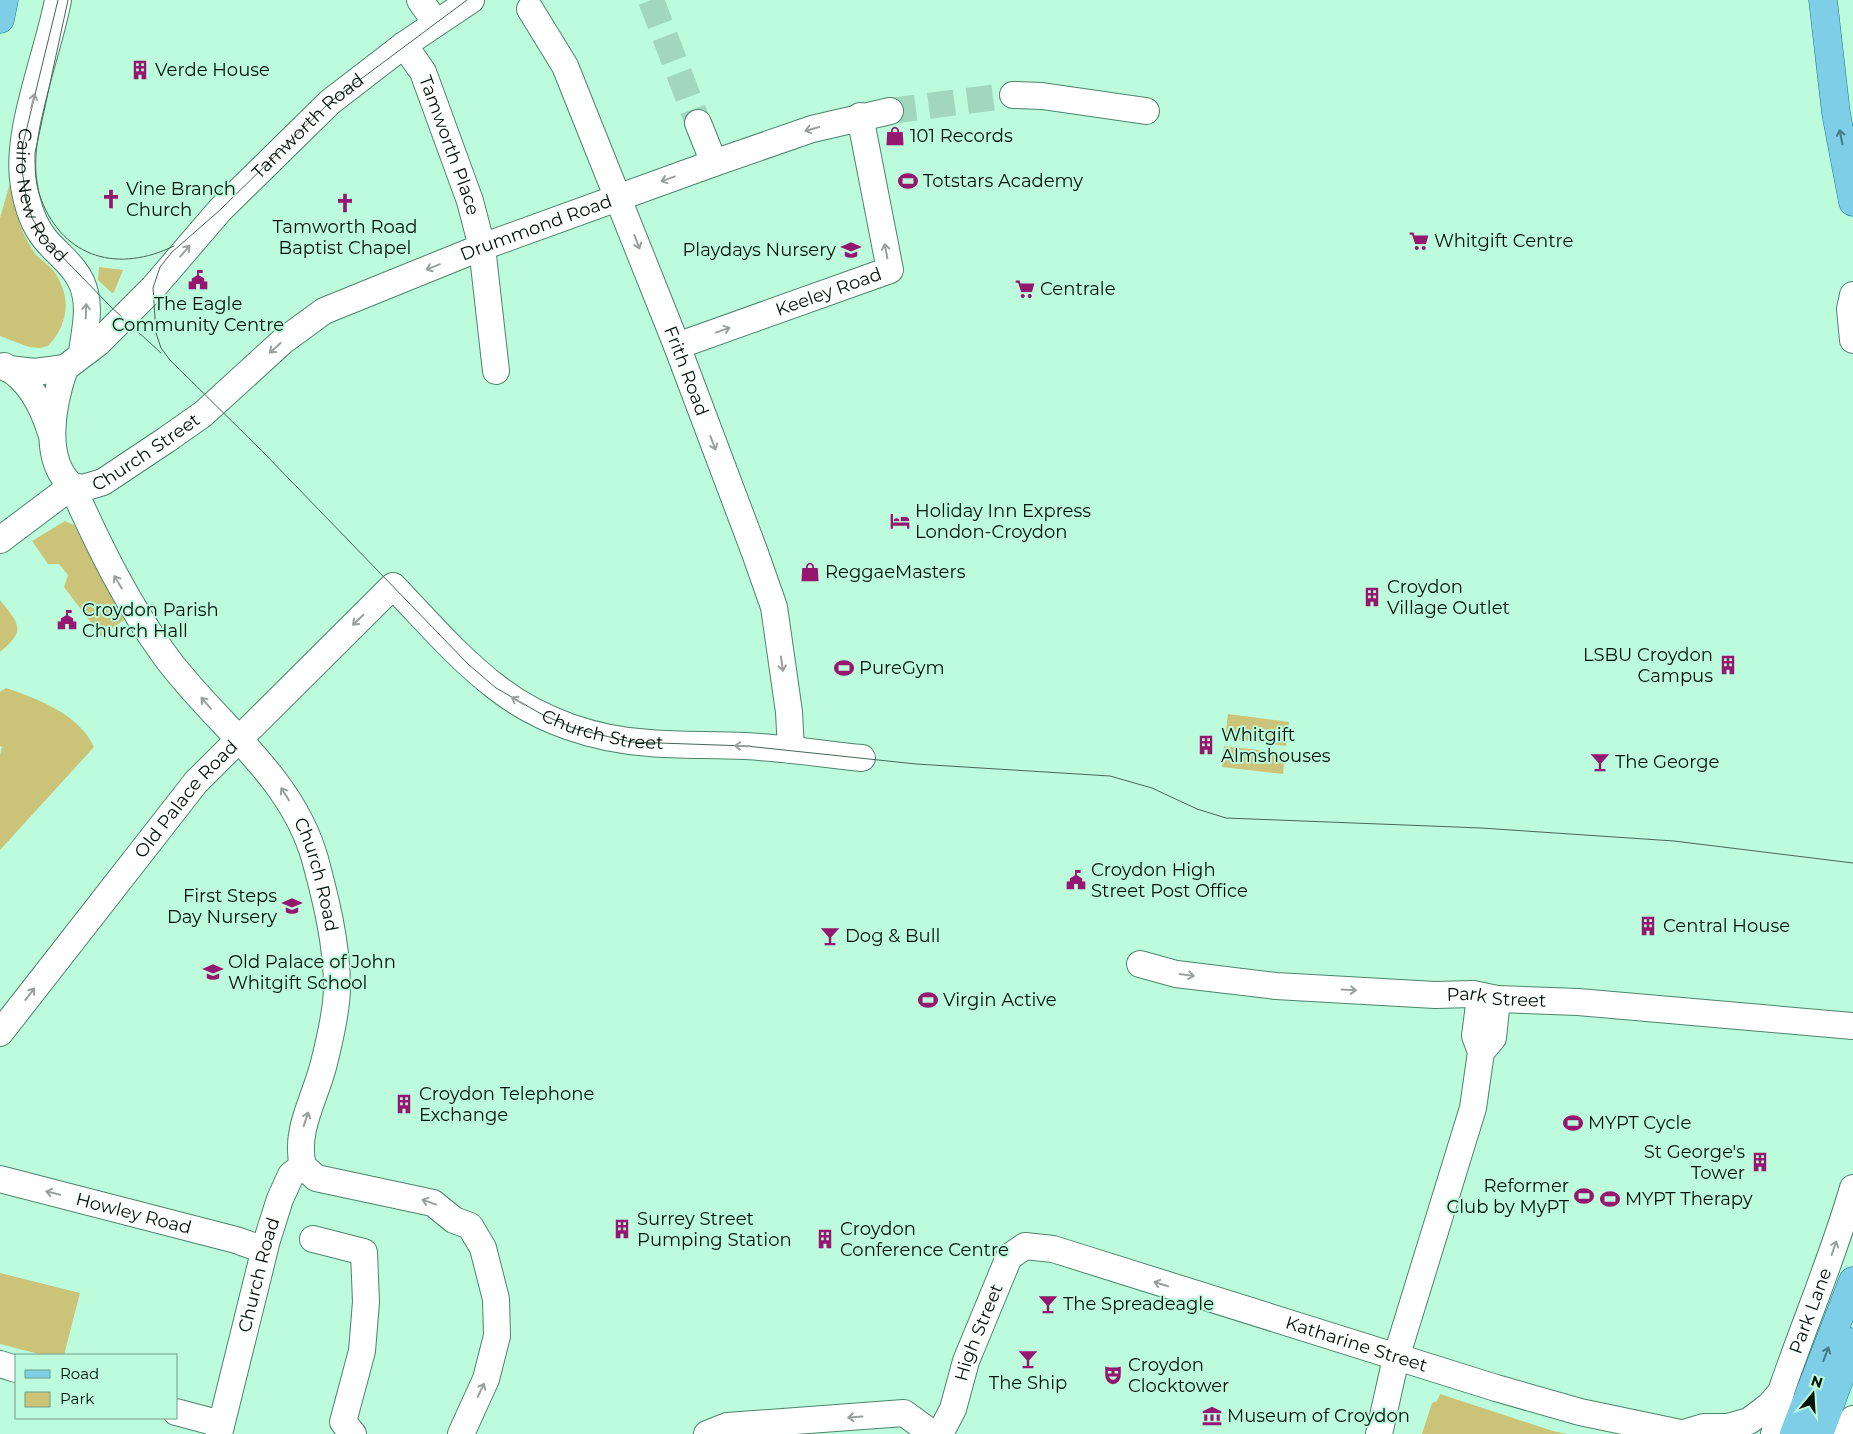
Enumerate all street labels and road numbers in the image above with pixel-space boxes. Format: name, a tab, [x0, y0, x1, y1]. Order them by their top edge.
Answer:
street label: Tamworth Road	[247, 69, 368, 183]
street label: Tamworth Place	[414, 72, 484, 218]
street label: Cairo New Road	[11, 126, 72, 267]
street label: Drummond Road	[457, 190, 615, 266]
street label: Keeley Road	[773, 263, 885, 321]
street label: Frith Road	[659, 323, 713, 419]
street label: Church Street	[90, 409, 204, 496]
street label: Church Street	[538, 705, 664, 754]
street label: Old Palace Road	[130, 736, 243, 863]
street label: Church Road	[289, 814, 343, 934]
street label: Park Street	[1446, 983, 1547, 1012]
street label: Howley Road	[73, 1188, 194, 1239]
street label: Church Road	[234, 1215, 284, 1335]
street label: Park Lane	[1784, 1265, 1837, 1357]
street label: High Street	[950, 1280, 1008, 1384]
street label: Katharine Street	[1283, 1312, 1430, 1377]

